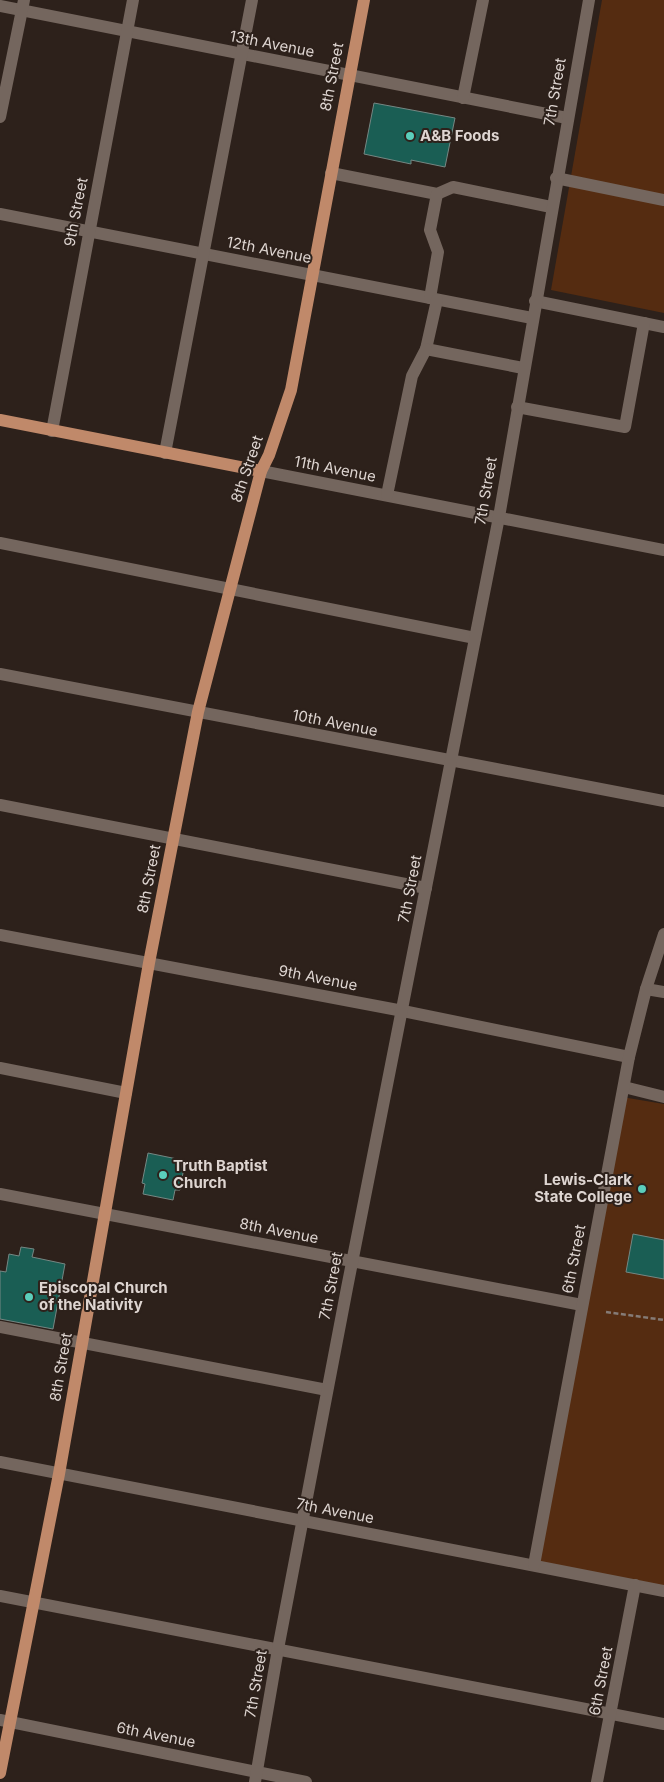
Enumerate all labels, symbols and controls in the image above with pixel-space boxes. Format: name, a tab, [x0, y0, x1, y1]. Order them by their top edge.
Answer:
street label: 13th Avenue	[228, 26, 316, 61]
street label: 8th Street	[316, 41, 347, 113]
street label: 7th Street	[539, 56, 570, 127]
place label: A&B Foods	[420, 126, 499, 145]
marker: A&B Foods	[404, 130, 416, 142]
street label: 9th Street	[60, 176, 92, 248]
street label: 12th Avenue	[225, 232, 313, 267]
street label: 8th Street	[226, 433, 267, 505]
street label: 11th Avenue	[292, 451, 378, 486]
street label: 7th Street	[470, 455, 501, 526]
street label: 10th Avenue	[291, 705, 379, 740]
street label: 8th Street	[133, 843, 164, 915]
street label: 7th Street	[394, 853, 425, 924]
street label: 9th Avenue	[277, 961, 359, 994]
place label: Truth Baptist Church	[173, 1156, 268, 1192]
marker: Truth Baptist Church	[157, 1169, 169, 1181]
place label: Lewis-Clark State College	[534, 1170, 632, 1206]
marker: Lewis-Clark State College	[636, 1183, 648, 1195]
street label: 8th Avenue	[238, 1214, 320, 1247]
street label: 6th Street	[558, 1223, 589, 1295]
street label: 7th Street	[315, 1250, 346, 1321]
place label: Episcopal Church of the Nativity	[39, 1278, 168, 1314]
marker: Episcopal Church of the Nativity	[23, 1291, 35, 1303]
street label: 8th Street	[45, 1331, 76, 1403]
street label: 7th Avenue	[294, 1494, 376, 1527]
street label: 6th Street	[585, 1645, 616, 1717]
street label: 7th Street	[240, 1648, 271, 1719]
street label: 6th Avenue	[115, 1718, 197, 1751]

